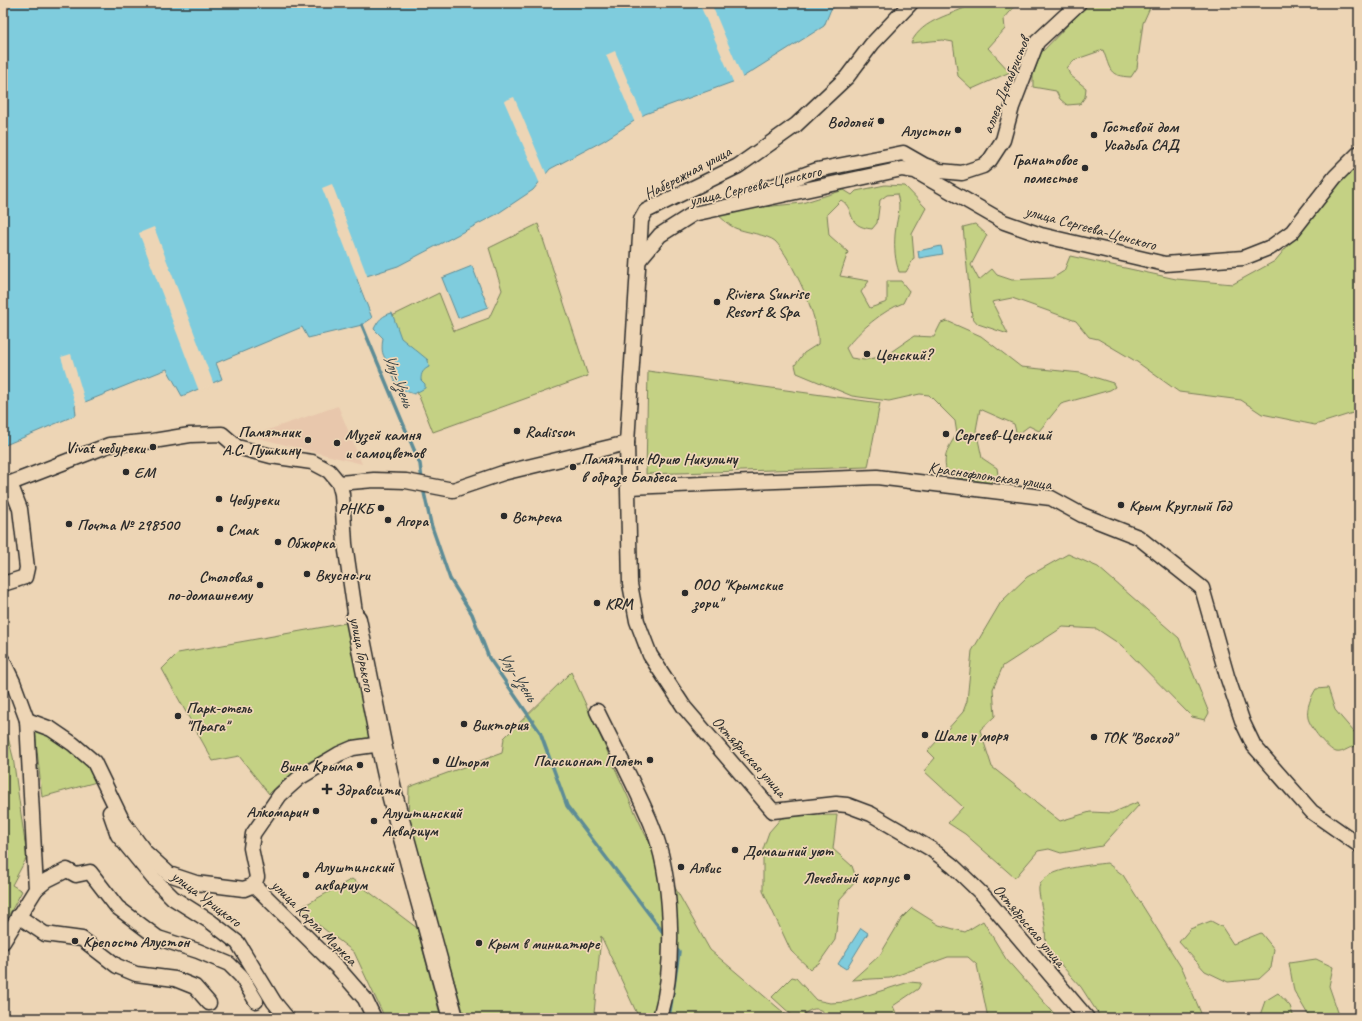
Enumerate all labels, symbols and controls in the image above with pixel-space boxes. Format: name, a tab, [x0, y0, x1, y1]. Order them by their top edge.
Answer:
street label: аллея Декабристов	[977, 31, 1036, 137]
place label: Водолей	[828, 112, 874, 132]
marker: Водолей	[876, 116, 886, 126]
place label: Гостевой дом Усадьба САД	[1102, 117, 1181, 155]
place label: Алустон	[901, 121, 951, 141]
marker: Алустон	[953, 125, 963, 135]
marker: Гостевой дом Усадьба САД	[1089, 130, 1099, 140]
street label: Набережная улица	[640, 141, 736, 204]
place label: Гранатовое поместье	[1012, 150, 1078, 188]
street label: улица Сергеева-Ценского	[686, 161, 824, 211]
marker: Гранатовое поместье	[1080, 163, 1090, 173]
street label: улица Сергеева-Ценского	[1022, 201, 1160, 255]
place label: Riviera Sunrise Resort & Spa	[725, 284, 810, 322]
marker: Riviera Sunrise Resort & Spa	[712, 297, 722, 307]
place label: Ценский?	[875, 345, 935, 365]
marker: Ценский?	[862, 349, 872, 359]
water label: Улу-Узень	[377, 351, 419, 412]
place label: Памятник А.С. Пушкину	[222, 422, 302, 460]
place label: Radisson	[525, 422, 575, 442]
place label: Музей камня и самоцветов	[345, 425, 428, 463]
place label: Сергеев-Ценский	[954, 425, 1053, 445]
marker: Radisson	[512, 426, 522, 436]
marker: Сергеев-Ценский	[941, 429, 951, 439]
marker: Памятник А.С. Пушкину	[303, 435, 313, 445]
place label: Vivat чебуреки	[66, 438, 146, 458]
marker: Музей камня и самоцветов	[332, 438, 342, 448]
marker: Vivat чебуреки	[148, 442, 158, 452]
place label: Памятник Юрию Никулину в образе Балбеса	[581, 449, 739, 487]
street label: Краснофлотская улица	[927, 457, 1054, 495]
marker: Памятник Юрию Никулину в образе Балбеса	[568, 462, 578, 472]
place label: ЕМ	[134, 463, 157, 483]
marker: ЕМ	[121, 467, 131, 477]
place label: Чебуреки	[227, 490, 280, 510]
marker: Чебуреки	[214, 494, 224, 504]
place label: Крым Круглый Год	[1129, 496, 1233, 516]
place label: РНКБ	[338, 499, 376, 519]
marker: Крым Круглый Год	[1116, 500, 1126, 510]
marker: РНКБ	[376, 503, 386, 513]
place label: Встреча	[512, 507, 562, 527]
place label: Агора	[396, 511, 429, 531]
marker: Встреча	[499, 511, 509, 521]
place label: Почта № 298500	[77, 515, 181, 535]
marker: Агора	[383, 515, 393, 525]
marker: Почта № 298500	[64, 519, 74, 529]
place label: Смак	[228, 520, 260, 540]
marker: Смак	[215, 524, 225, 534]
place label: Обжорка	[286, 533, 336, 553]
marker: Обжорка	[273, 537, 283, 547]
place label: Вкусно.ru	[315, 565, 371, 585]
place label: Столовая по-домашнему	[167, 567, 254, 605]
marker: Вкусно.ru	[302, 569, 312, 579]
place label: ООО "Крымские зори"	[691, 575, 784, 613]
marker: Столовая по-домашнему	[255, 580, 265, 590]
marker: ООО "Крымские зори"	[680, 588, 690, 598]
place label: KRM	[605, 594, 634, 614]
marker: KRM	[592, 598, 602, 608]
street label: улица Горького	[345, 614, 379, 695]
water label: Улу-Узень	[493, 647, 543, 707]
place label: Парк-отель "Прага"	[186, 698, 253, 736]
marker: Парк-отель "Прага"	[173, 711, 183, 721]
street label: Октябрьская улица	[708, 712, 792, 802]
place label: Виктория	[472, 715, 529, 735]
marker: Виктория	[459, 719, 469, 729]
place label: Шале у моря	[933, 726, 1009, 746]
place label: ТОК "Восход"	[1102, 728, 1181, 748]
marker: Шале у моря	[920, 730, 930, 740]
marker: ТОК "Восход"	[1089, 732, 1099, 742]
place label: Пансионат Полет	[534, 751, 642, 771]
place label: Шторм	[444, 752, 489, 772]
marker: Пансионат Полет	[645, 755, 655, 765]
place label: Вина Крыма	[280, 756, 354, 776]
marker: Шторм	[431, 756, 441, 766]
marker: Вина Крыма	[355, 760, 365, 770]
place label: Здравсити	[335, 780, 401, 800]
marker: Здравсити	[322, 784, 332, 794]
place label: Алкомарин	[246, 802, 309, 822]
place label: Алуштинский Аквариум	[382, 803, 463, 841]
marker: Алкомарин	[311, 806, 321, 816]
marker: Алуштинский Аквариум	[369, 816, 379, 826]
place label: Домашний уют	[743, 841, 834, 861]
marker: Домашний уют	[730, 845, 740, 855]
place label: Алуштинский аквариум	[314, 857, 395, 895]
place label: Алвис	[689, 858, 721, 878]
marker: Алвис	[676, 862, 686, 872]
street label: улица Урицкого	[167, 865, 246, 932]
place label: Лечебный корпус	[803, 868, 900, 888]
marker: Алуштинский аквариум	[301, 870, 311, 880]
marker: Лечебный корпус	[902, 872, 912, 882]
street label: улица Карла Маркса	[266, 875, 362, 971]
street label: Октябрьская улица	[989, 880, 1071, 972]
place label: Крепость Алустон	[83, 932, 191, 952]
place label: Крым в миниатюре	[487, 934, 601, 954]
marker: Крепость Алустон	[70, 936, 80, 946]
marker: Крым в миниатюре	[474, 938, 484, 948]

